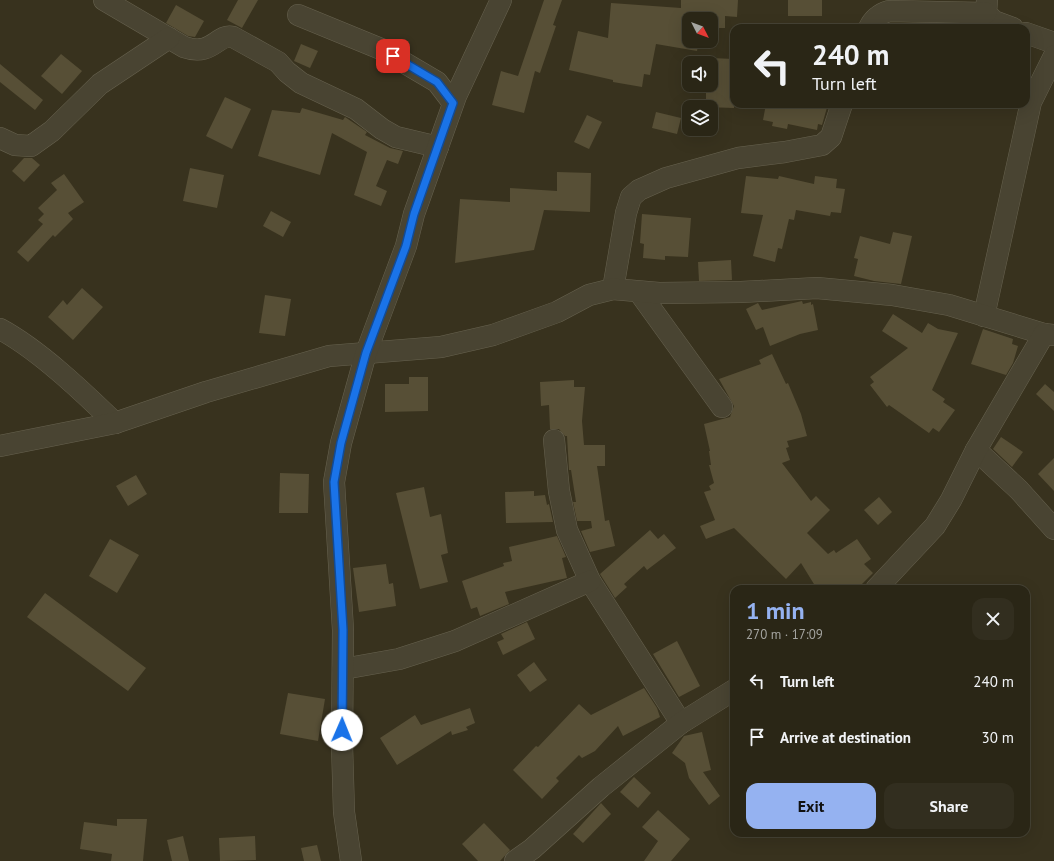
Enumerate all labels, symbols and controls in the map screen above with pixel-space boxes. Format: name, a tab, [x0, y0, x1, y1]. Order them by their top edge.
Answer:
north arrow	[682, 12, 718, 48]
map controls	[682, 12, 718, 136]
text: 240 m	[812, 36, 889, 73]
pin	[376, 39, 410, 73]
icon: left	[746, 40, 798, 92]
icon: arrive	[382, 45, 404, 67]
button: sound	[682, 56, 718, 92]
text: Turn left	[812, 72, 877, 95]
button: layers	[682, 100, 718, 136]
text: 1 min	[746, 595, 805, 626]
button: close	[972, 598, 1014, 640]
text: 270 m · 17:09	[746, 626, 823, 643]
icon: left	[746, 670, 768, 692]
text: Turn left	[780, 672, 834, 691]
text: 240 m	[973, 672, 1014, 691]
position arrow	[321, 709, 363, 751]
icon: arrive	[746, 726, 768, 748]
text: Arrive at destination	[780, 728, 911, 747]
text: 30 m	[981, 728, 1014, 747]
button: Exit	[746, 783, 876, 829]
button: Share	[884, 783, 1014, 829]

